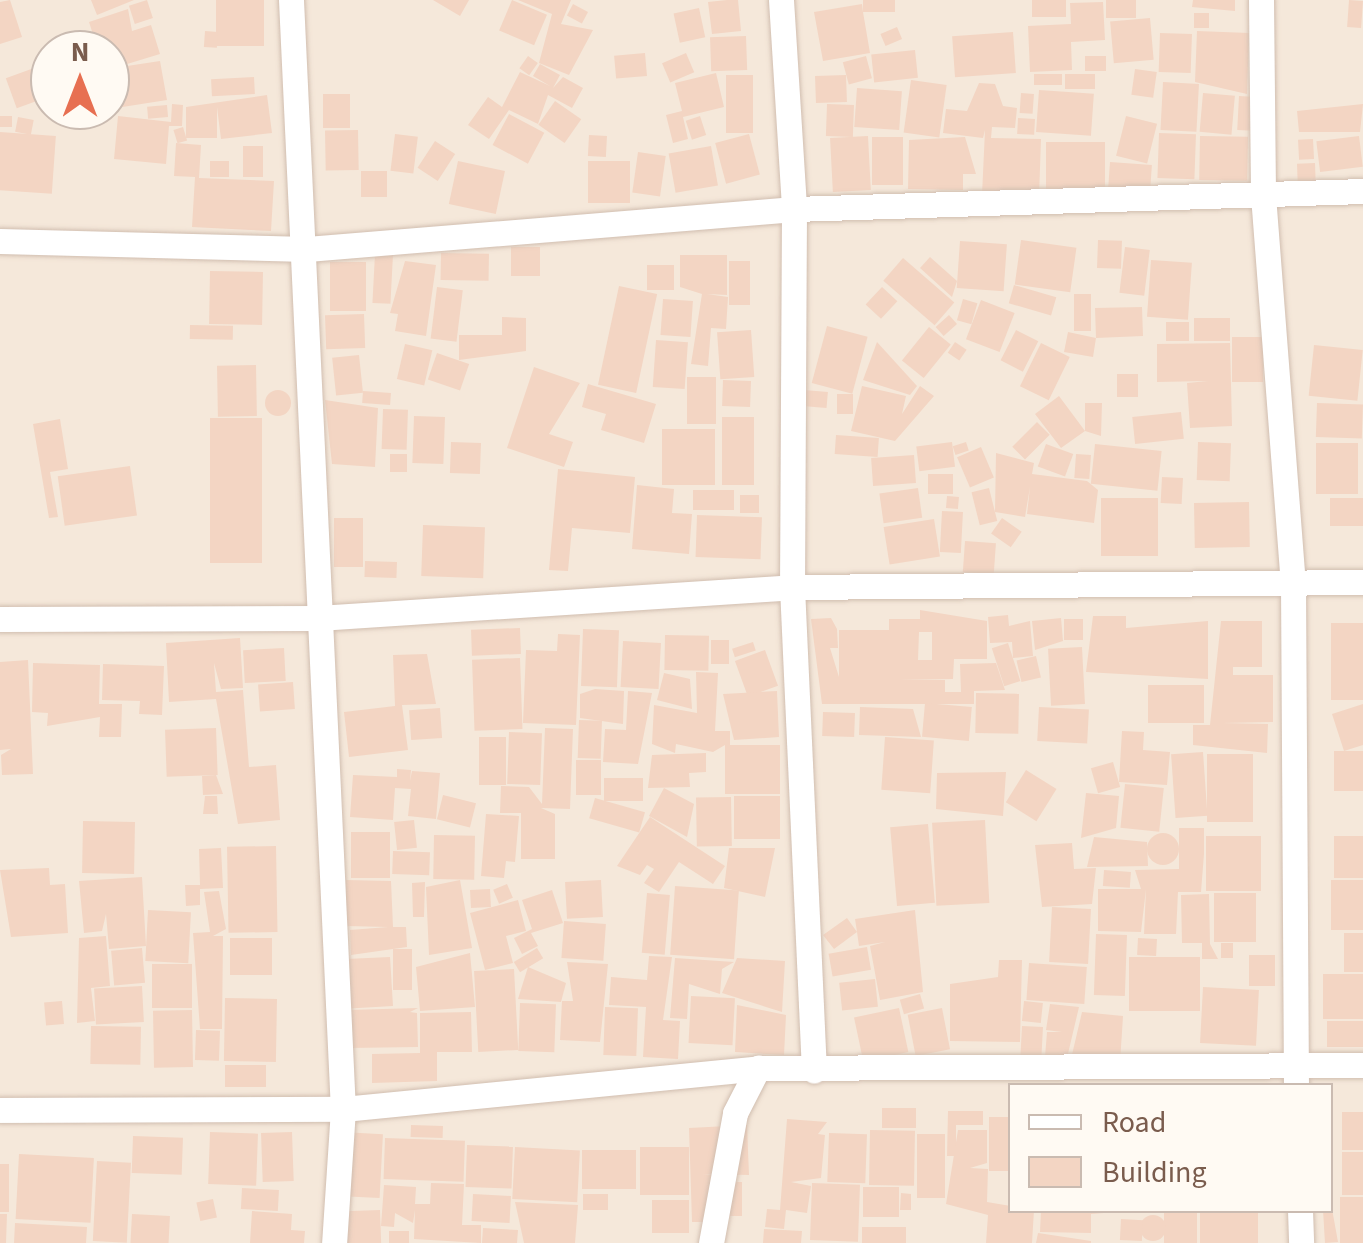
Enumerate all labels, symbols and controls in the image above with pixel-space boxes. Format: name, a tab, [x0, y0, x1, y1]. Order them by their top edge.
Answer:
north arrow	[30, 30, 130, 130]
text: N	[71, 32, 89, 72]
legend	[1008, 1083, 1333, 1213]
text: Road	[1102, 1101, 1166, 1144]
text: Building	[1102, 1151, 1207, 1194]

